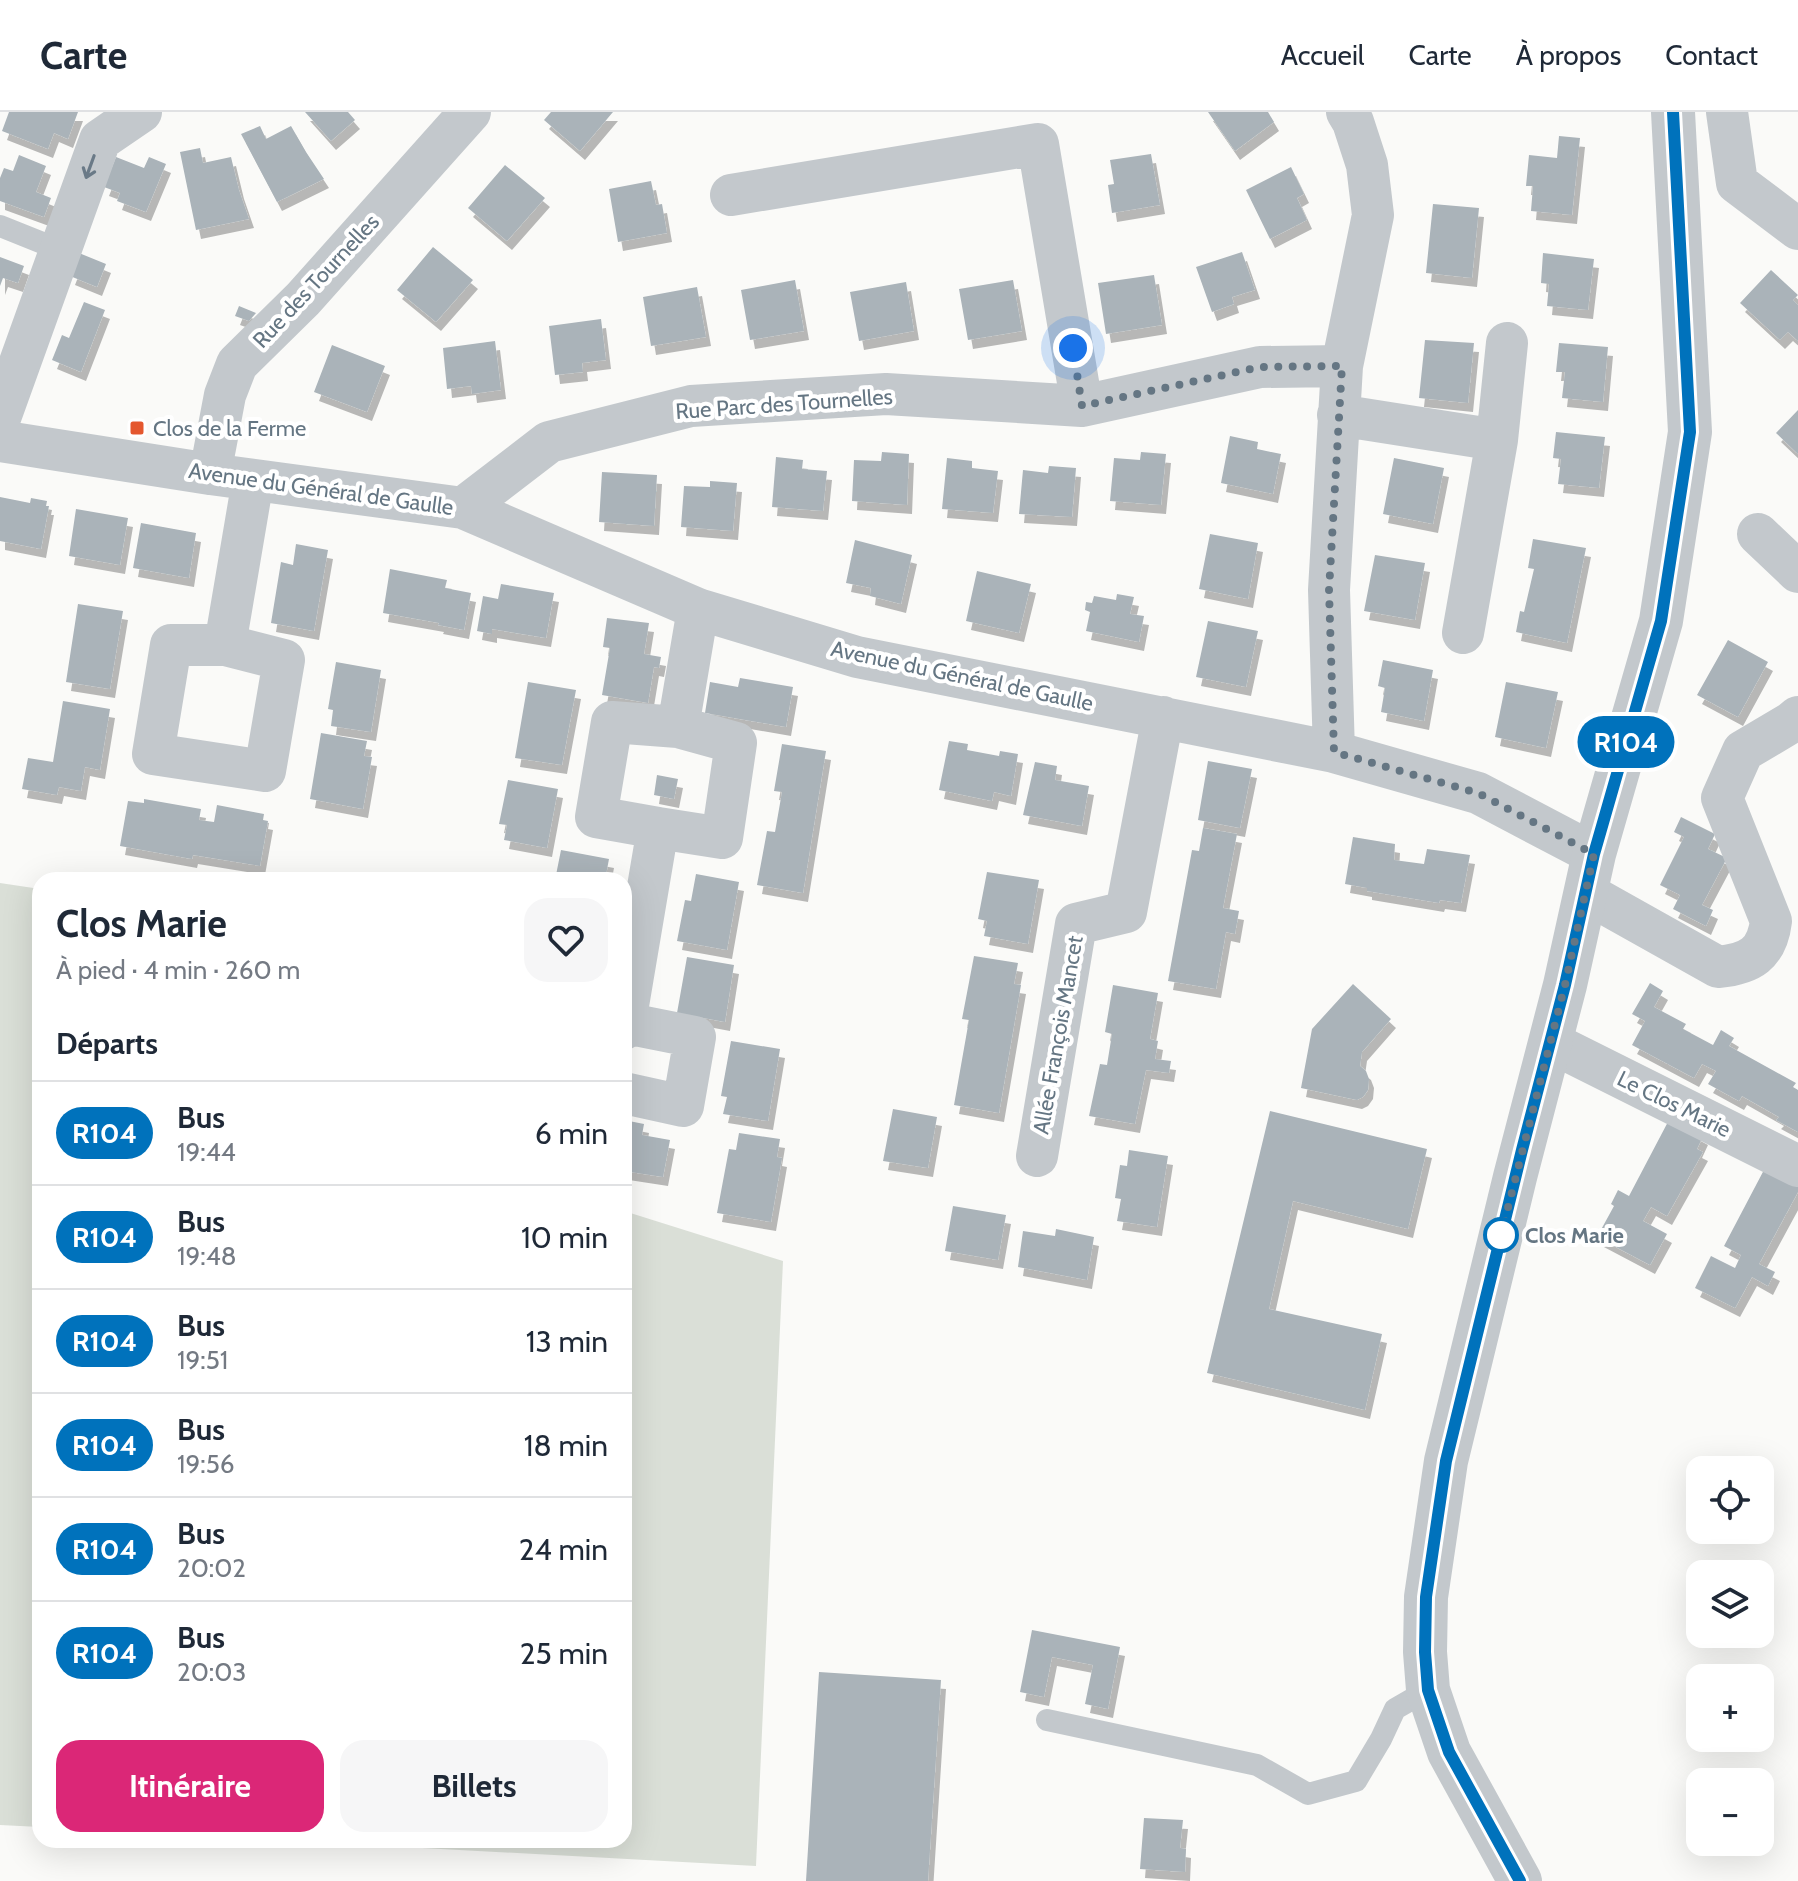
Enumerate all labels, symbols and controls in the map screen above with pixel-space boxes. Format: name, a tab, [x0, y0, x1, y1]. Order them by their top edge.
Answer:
text: Carte	[40, 32, 127, 79]
text: Accueil	[1281, 38, 1364, 72]
text: Carte	[1408, 38, 1472, 72]
text: À propos	[1516, 38, 1621, 72]
text: Contact	[1665, 38, 1758, 72]
one-way arrow	[82, 154, 96, 179]
street label: Rue des Tournelles	[247, 209, 385, 353]
your location	[1053, 328, 1093, 368]
street label: Rue Parc des Tournelles	[675, 383, 893, 425]
place label: Clos de la Ferme	[153, 415, 306, 442]
marker: Clos de la Ferme	[128, 419, 146, 437]
street label: Avenue du Général de Gaulle	[187, 457, 455, 521]
street label: Avenue du Général de Gaulle	[828, 635, 1096, 717]
line badge: R104	[1570, 716, 1682, 768]
text: R104	[1593, 725, 1659, 759]
button: heart	[524, 898, 608, 982]
text: Clos Marie	[56, 900, 227, 947]
street label: Allée François Mancet	[1027, 933, 1089, 1136]
text: À pied · 4 min · 260 m	[56, 954, 300, 986]
text: Départs	[56, 1025, 158, 1062]
street label: Le Clos Marie	[1613, 1065, 1735, 1143]
text: Bus	[177, 1099, 225, 1136]
text: 6 min	[535, 1115, 608, 1152]
text: R104	[72, 1116, 137, 1150]
text: 19:44	[177, 1136, 236, 1168]
text: Bus	[177, 1203, 225, 1240]
marker: Clos Marie	[1484, 1218, 1518, 1252]
text: 10 min	[521, 1219, 608, 1256]
text: R104	[72, 1220, 137, 1254]
place label: Clos Marie	[1525, 1222, 1624, 1249]
text: 19:48	[177, 1240, 236, 1272]
text: Bus	[177, 1307, 225, 1344]
text: 13 min	[526, 1323, 608, 1360]
text: R104	[72, 1324, 137, 1358]
text: 19:51	[177, 1344, 228, 1376]
text: Bus	[177, 1411, 225, 1448]
text: 18 min	[524, 1427, 608, 1464]
text: R104	[72, 1428, 137, 1462]
text: 19:56	[177, 1448, 235, 1480]
map controls	[1686, 1456, 1774, 1856]
button: locate	[1686, 1456, 1774, 1544]
text: Bus	[177, 1515, 225, 1552]
text: 24 min	[519, 1531, 608, 1568]
text: R104	[72, 1532, 137, 1566]
text: 20:02	[177, 1552, 246, 1584]
button: layers	[1686, 1560, 1774, 1648]
text: Bus	[177, 1619, 225, 1656]
text: 25 min	[520, 1635, 608, 1672]
text: R104	[72, 1636, 137, 1670]
text: 20:03	[177, 1656, 246, 1688]
button: +	[1686, 1664, 1774, 1752]
button: Itinéraire	[56, 1740, 324, 1832]
button: Billets	[340, 1740, 608, 1832]
button: −	[1686, 1768, 1774, 1856]

